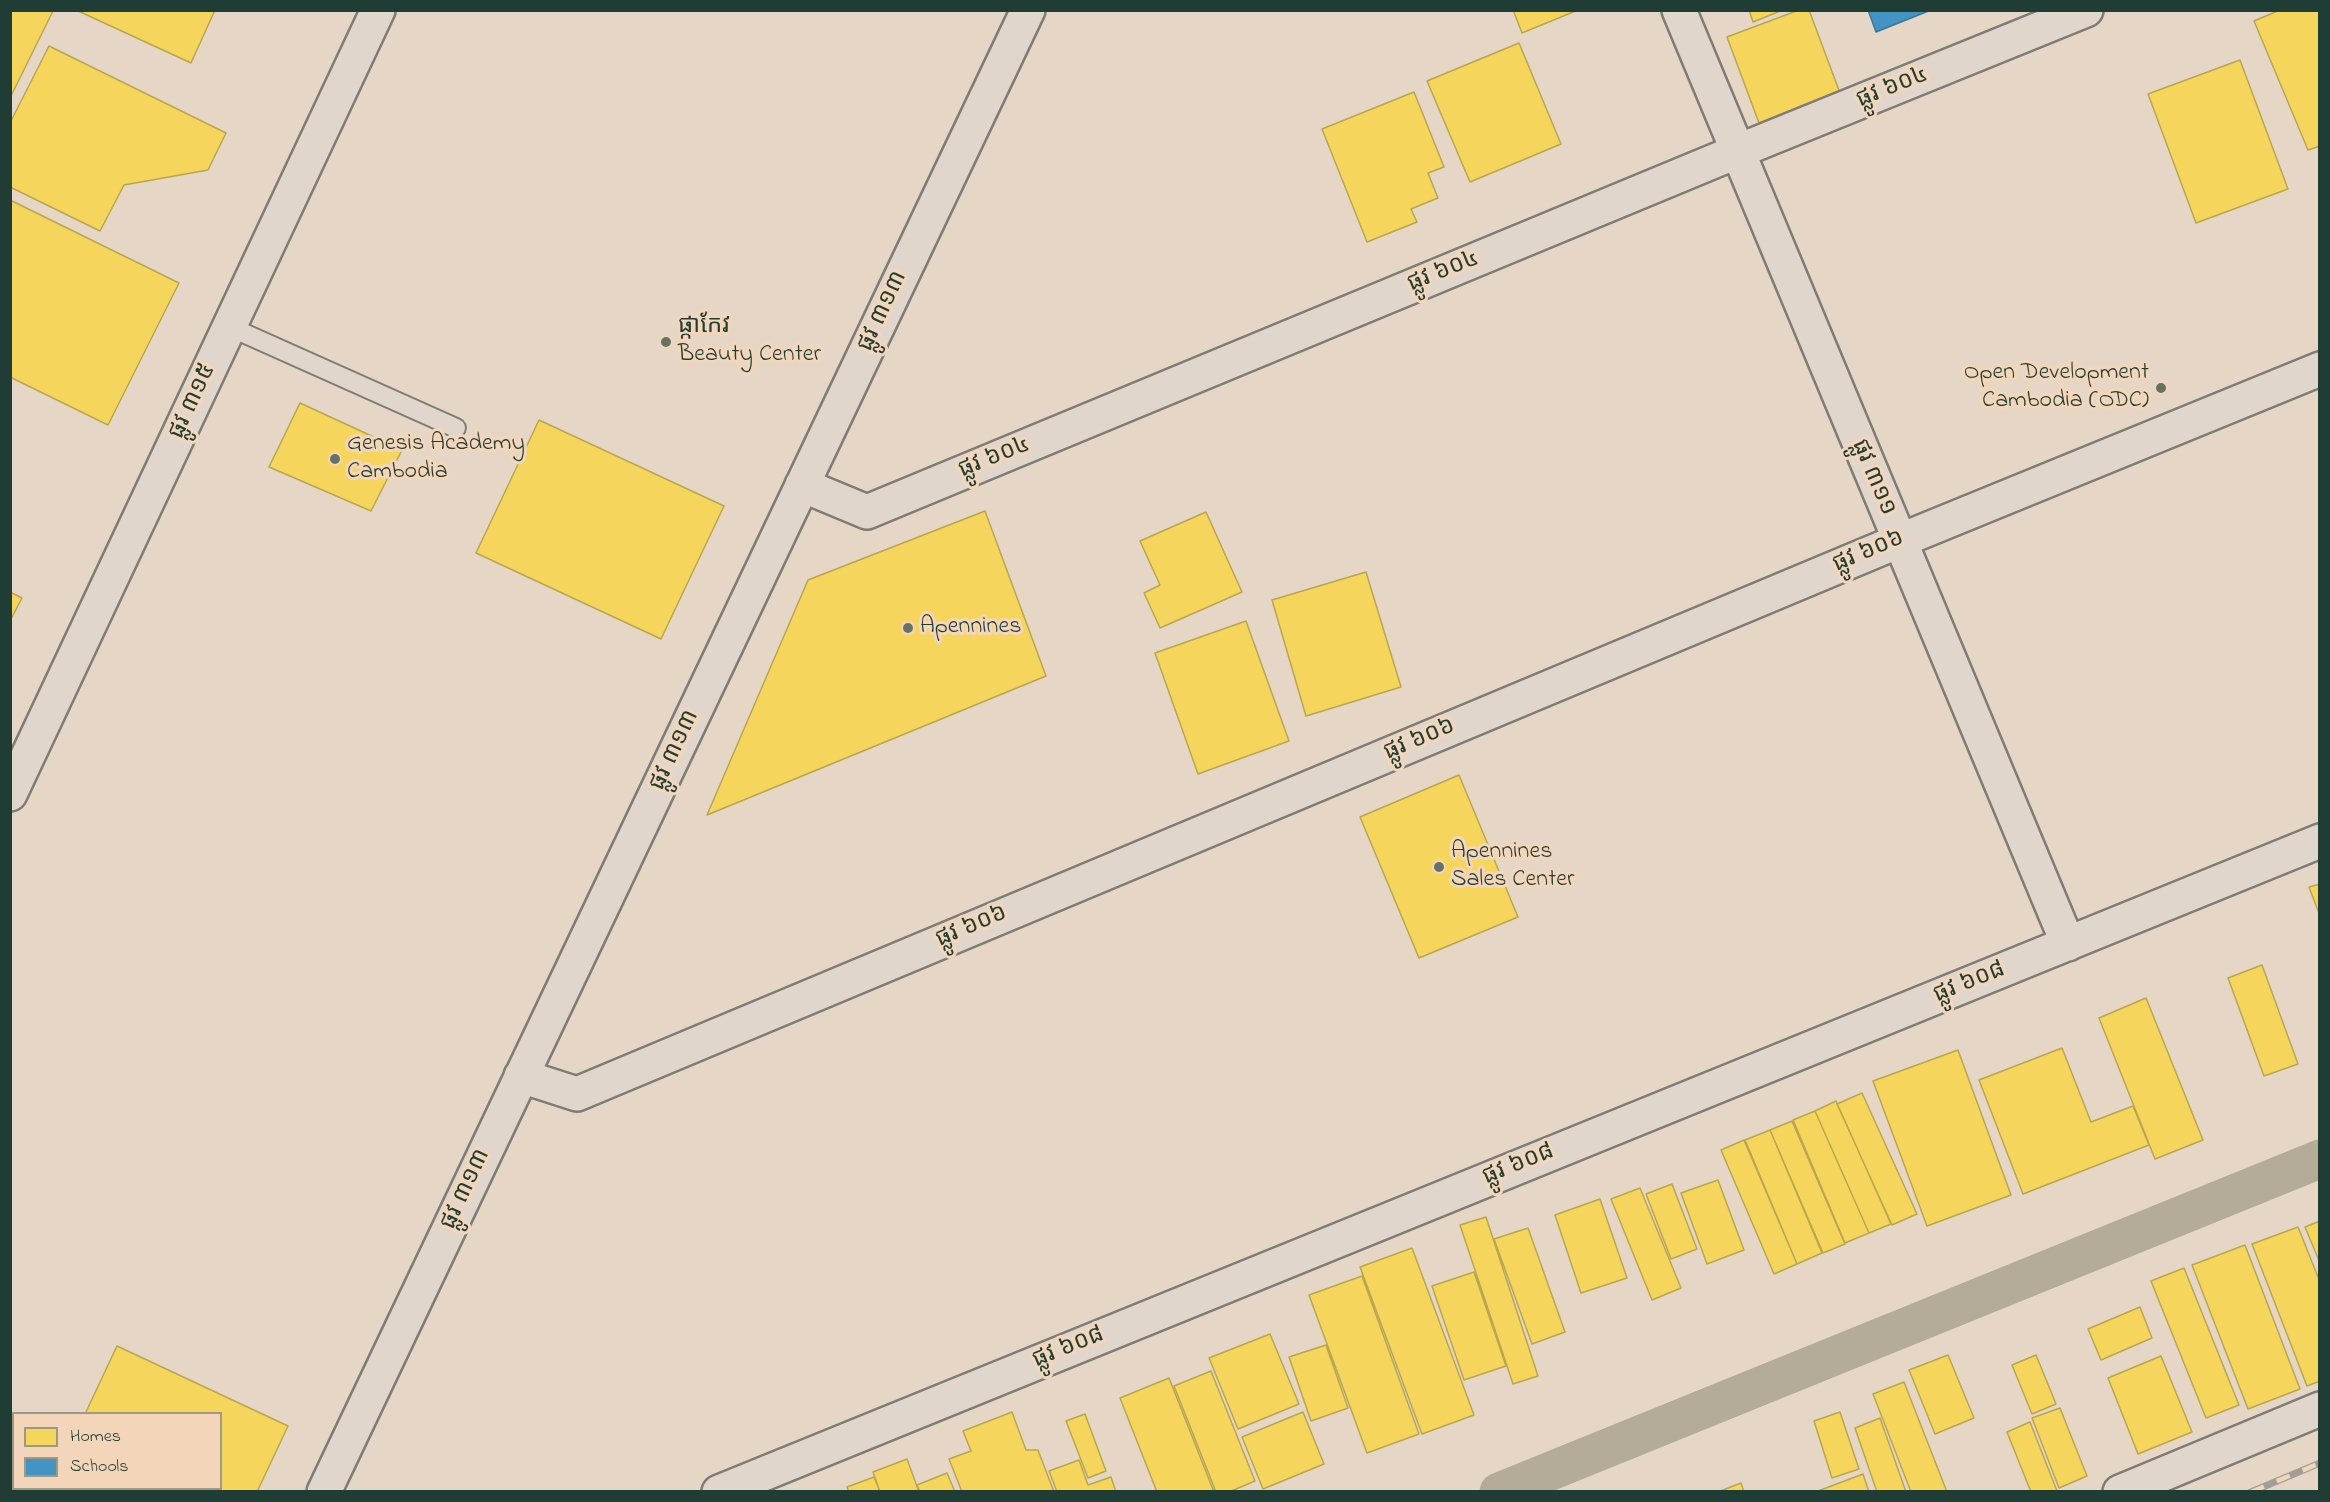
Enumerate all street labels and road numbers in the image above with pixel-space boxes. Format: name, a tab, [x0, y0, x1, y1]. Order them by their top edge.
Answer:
street label: ផ្លូវ ៦០៤	[1853, 62, 1933, 116]
street label: ផ្លូវ ៦០៤	[1404, 246, 1484, 300]
street label: ផ្លូវ ៣១៣	[853, 267, 915, 357]
street label: ផ្លូវ ៣១៥	[164, 360, 224, 444]
street label: ផ្លូវ ៦០៤	[955, 432, 1035, 486]
street label: ផ្លូវ ៣១១	[1843, 435, 1901, 521]
street label: ផ្លូវ ៦០៦	[1829, 525, 1909, 581]
street label: ផ្លូវ ៣១៣	[645, 706, 707, 796]
street label: ផ្លូវ ៦០៦	[1380, 713, 1460, 769]
street label: ផ្លូវ ៦០៦	[932, 900, 1012, 956]
street label: ផ្លូវ ៦០៨	[1930, 957, 2010, 1011]
street label: ផ្លូវ ៦០៨	[1479, 1139, 1559, 1193]
street label: ផ្លូវ ៣១៣	[436, 1145, 498, 1235]
street label: ផ្លូវ ៦០៨	[1029, 1322, 1109, 1376]

